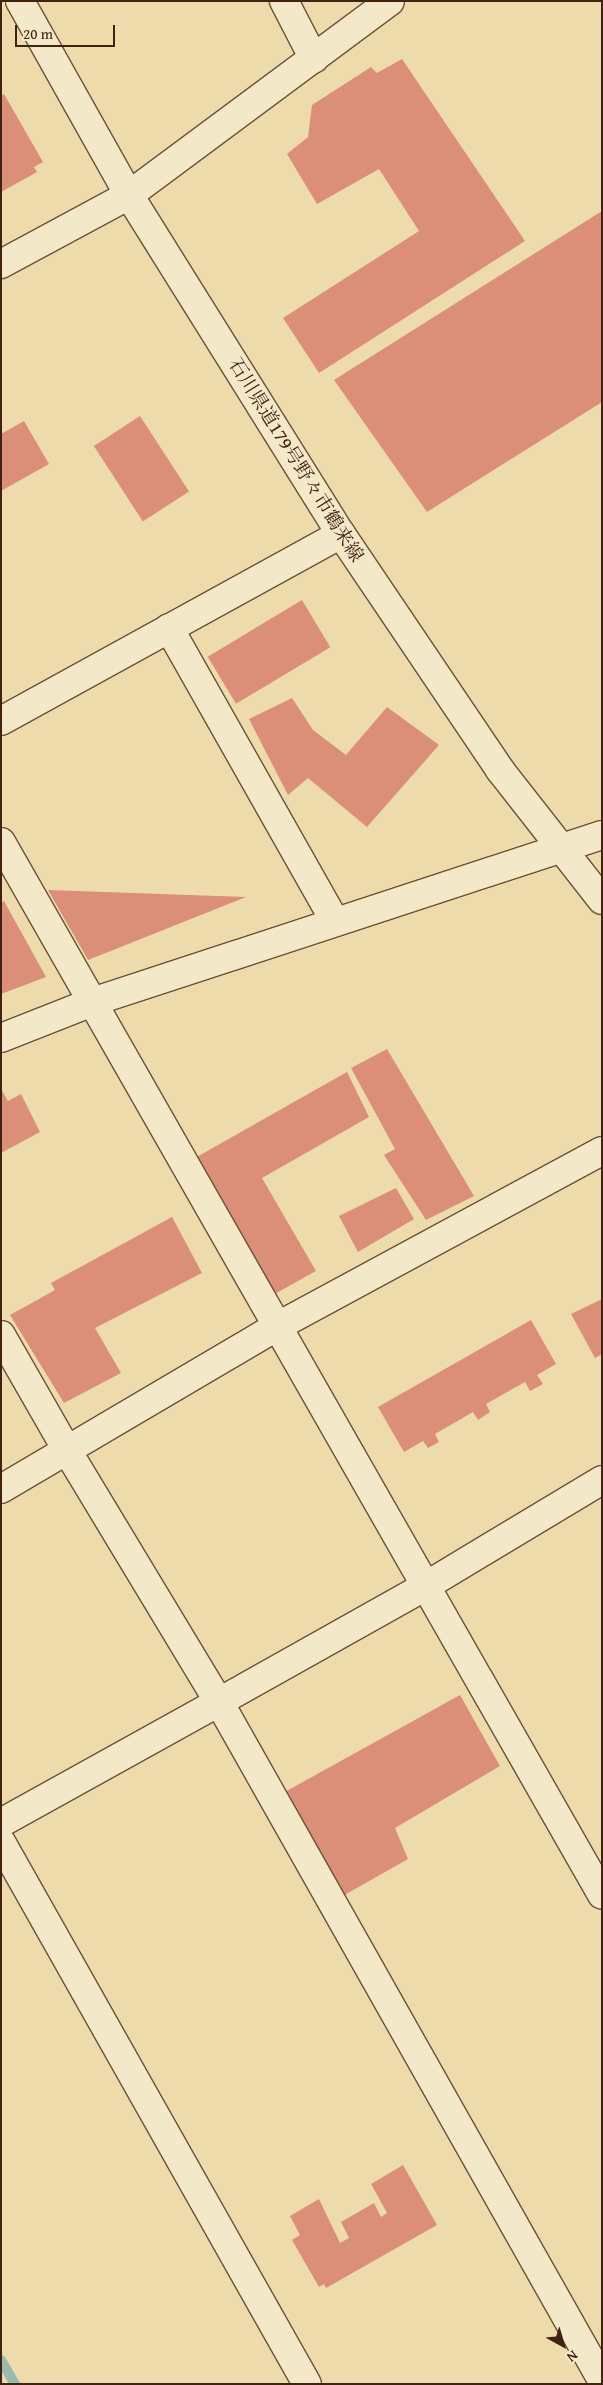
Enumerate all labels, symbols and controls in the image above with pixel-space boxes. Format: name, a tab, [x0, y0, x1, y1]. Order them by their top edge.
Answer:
scale bar	[18, 15, 118, 47]
text: 20 m	[23, 23, 53, 44]
street label: 石川県道179号野々市鶴来線	[224, 354, 368, 566]
north arrow	[538, 2320, 588, 2370]
text: N	[563, 2346, 582, 2367]

